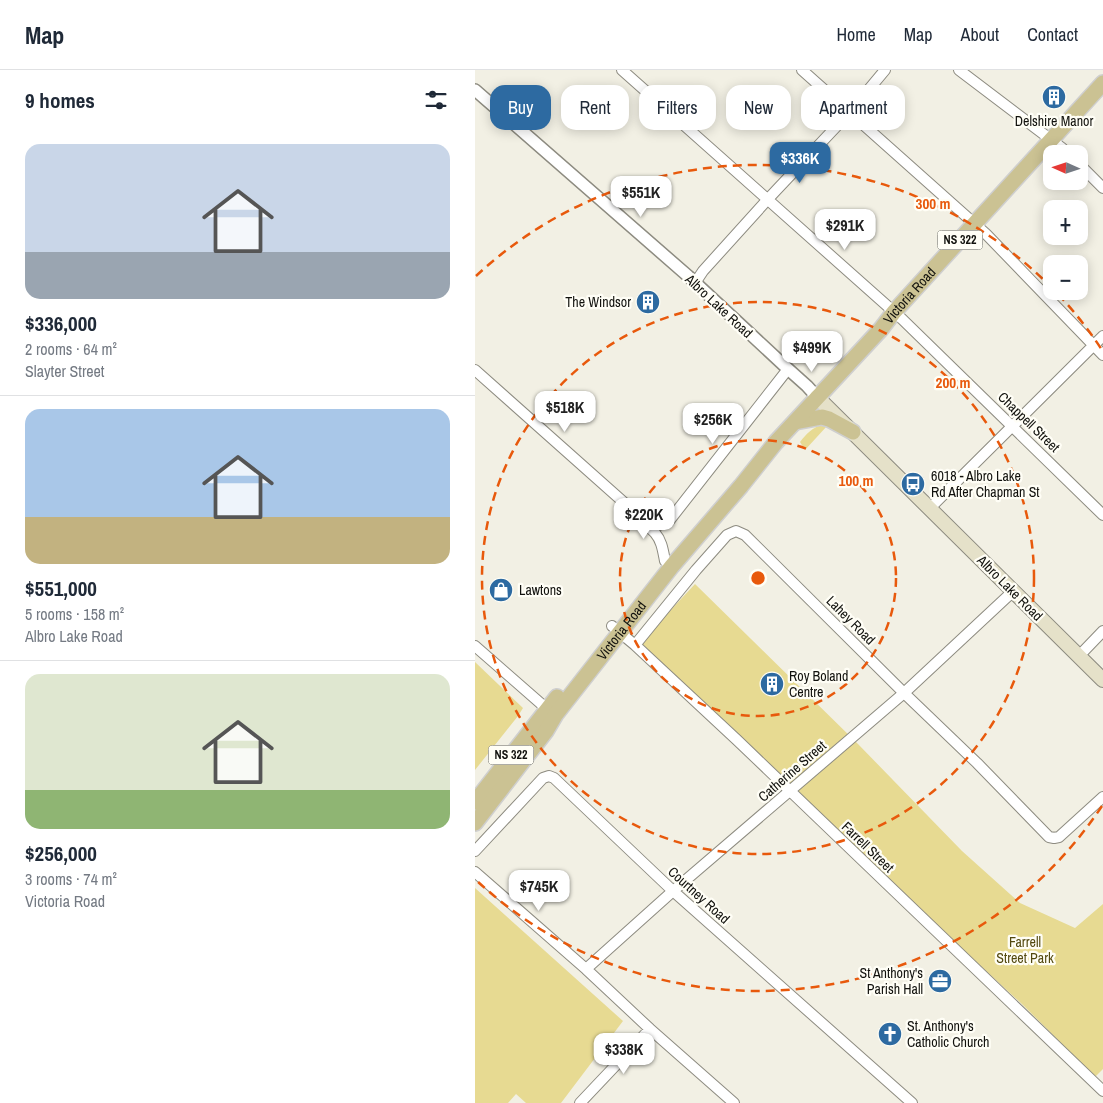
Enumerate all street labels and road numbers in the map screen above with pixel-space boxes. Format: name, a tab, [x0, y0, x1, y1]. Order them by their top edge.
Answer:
road number: NS 322	[937, 230, 983, 250]
street label: Victoria Road	[879, 263, 939, 327]
street label: Albro Lake Road	[681, 270, 756, 342]
street label: Chappell Street	[994, 388, 1064, 456]
street label: Albro Lake Road	[973, 551, 1047, 625]
street label: Lahey Road	[823, 592, 879, 648]
street label: Victoria Road	[593, 597, 650, 664]
street label: Catherine Street	[754, 737, 830, 805]
road number: NS 322	[489, 746, 533, 764]
street label: Farrell Street	[838, 818, 898, 876]
street label: Courtney Road	[664, 862, 734, 928]

